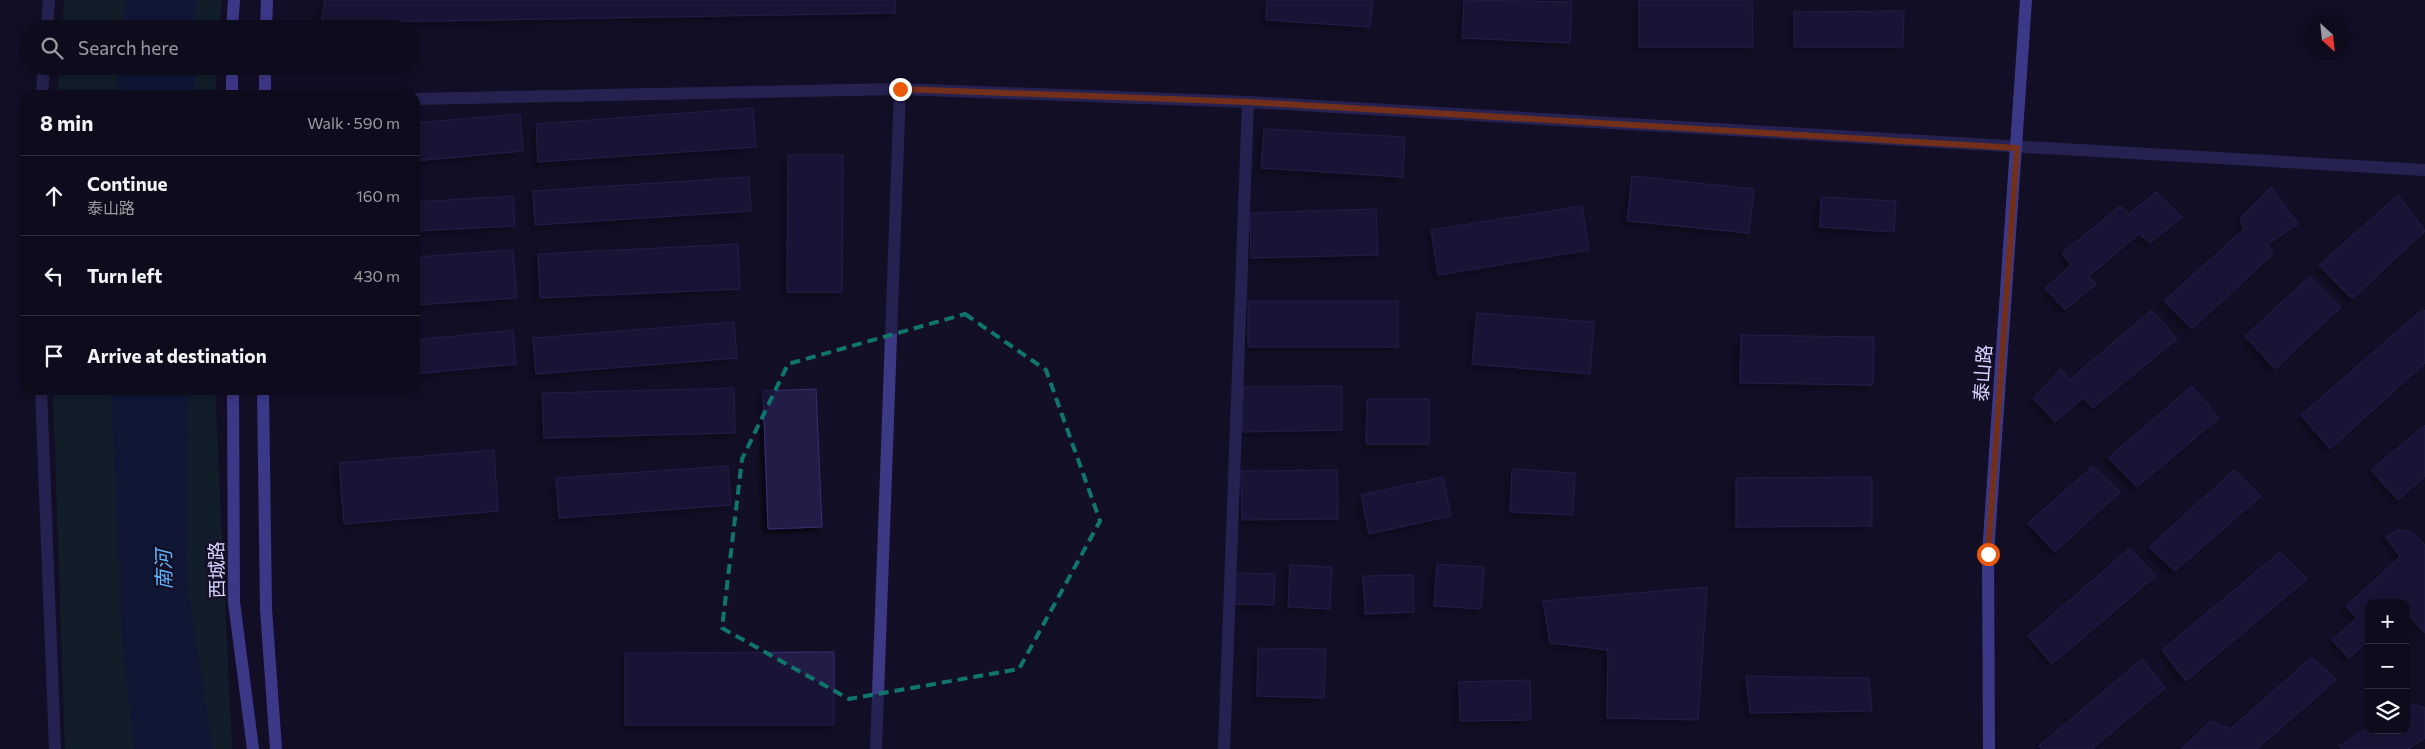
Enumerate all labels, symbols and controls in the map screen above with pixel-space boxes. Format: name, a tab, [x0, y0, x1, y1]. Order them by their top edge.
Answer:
north arrow	[2305, 15, 2350, 60]
search box	[20, 20, 420, 75]
icon: search	[38, 34, 66, 62]
text: Search here	[78, 36, 178, 59]
route end	[889, 78, 912, 101]
text: 8 min	[40, 110, 93, 135]
text: Walk · 590 m	[307, 113, 400, 132]
text: Continue	[87, 172, 167, 195]
icon: ahead	[40, 182, 68, 210]
text: 160 m	[356, 186, 400, 205]
text: 泰山路	[87, 198, 135, 217]
icon: left	[40, 262, 68, 290]
text: Turn left	[87, 264, 162, 287]
text: 430 m	[354, 266, 400, 285]
icon: arrive	[40, 342, 68, 370]
text: Arrive at destination	[87, 344, 267, 367]
street label: 泰山路	[1969, 344, 1995, 402]
street label: 西城路	[204, 541, 228, 599]
route start	[1977, 543, 2000, 566]
water label: 南河	[151, 546, 175, 590]
map controls	[2365, 599, 2410, 734]
button: +	[2365, 599, 2410, 644]
button: −	[2365, 644, 2410, 689]
button: layers	[2365, 689, 2410, 734]

